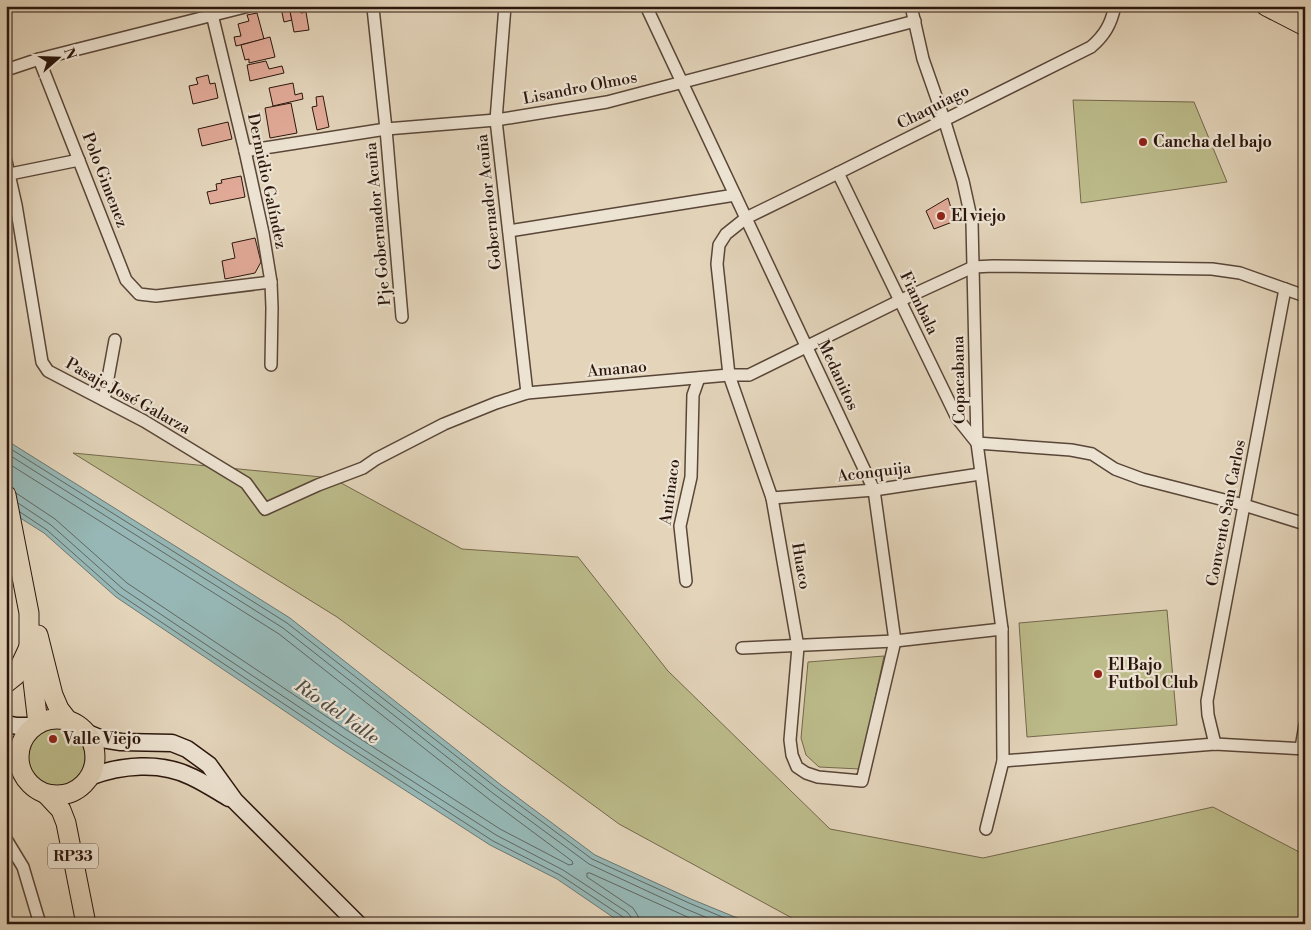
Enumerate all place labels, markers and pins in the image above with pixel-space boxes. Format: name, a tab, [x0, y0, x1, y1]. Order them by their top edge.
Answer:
place label: Cancha del bajo	[1153, 132, 1272, 152]
marker: Cancha del bajo	[1137, 136, 1149, 148]
place label: El viejo	[951, 206, 1006, 226]
marker: El viejo	[935, 210, 947, 222]
place label: El Bajo Futbol Club	[1108, 655, 1198, 693]
marker: El Bajo Futbol Club	[1092, 668, 1104, 680]
place label: Valle Viejo	[62, 729, 141, 749]
marker: Valle Viejo	[47, 733, 59, 745]

